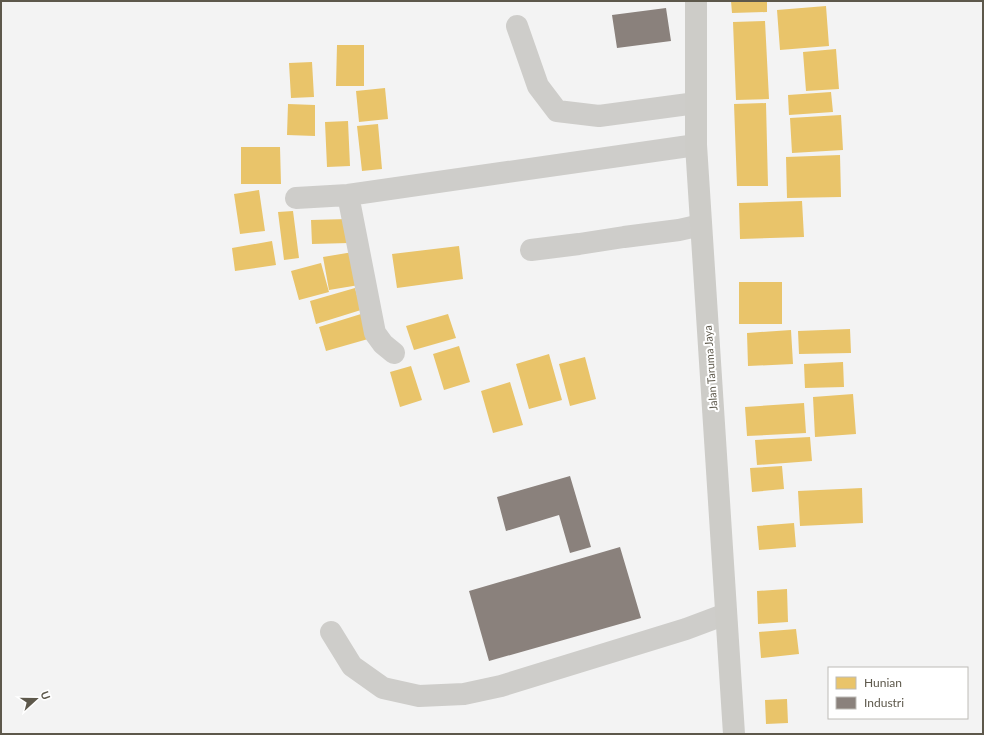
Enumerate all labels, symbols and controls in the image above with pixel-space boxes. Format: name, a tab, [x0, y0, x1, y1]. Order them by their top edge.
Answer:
street label: Jalan Taruma Jaya	[701, 325, 719, 411]
legend	[828, 667, 968, 719]
text: Hunian	[864, 675, 902, 690]
north arrow	[16, 679, 56, 719]
text: U	[38, 689, 53, 701]
text: Industri	[864, 695, 904, 710]

